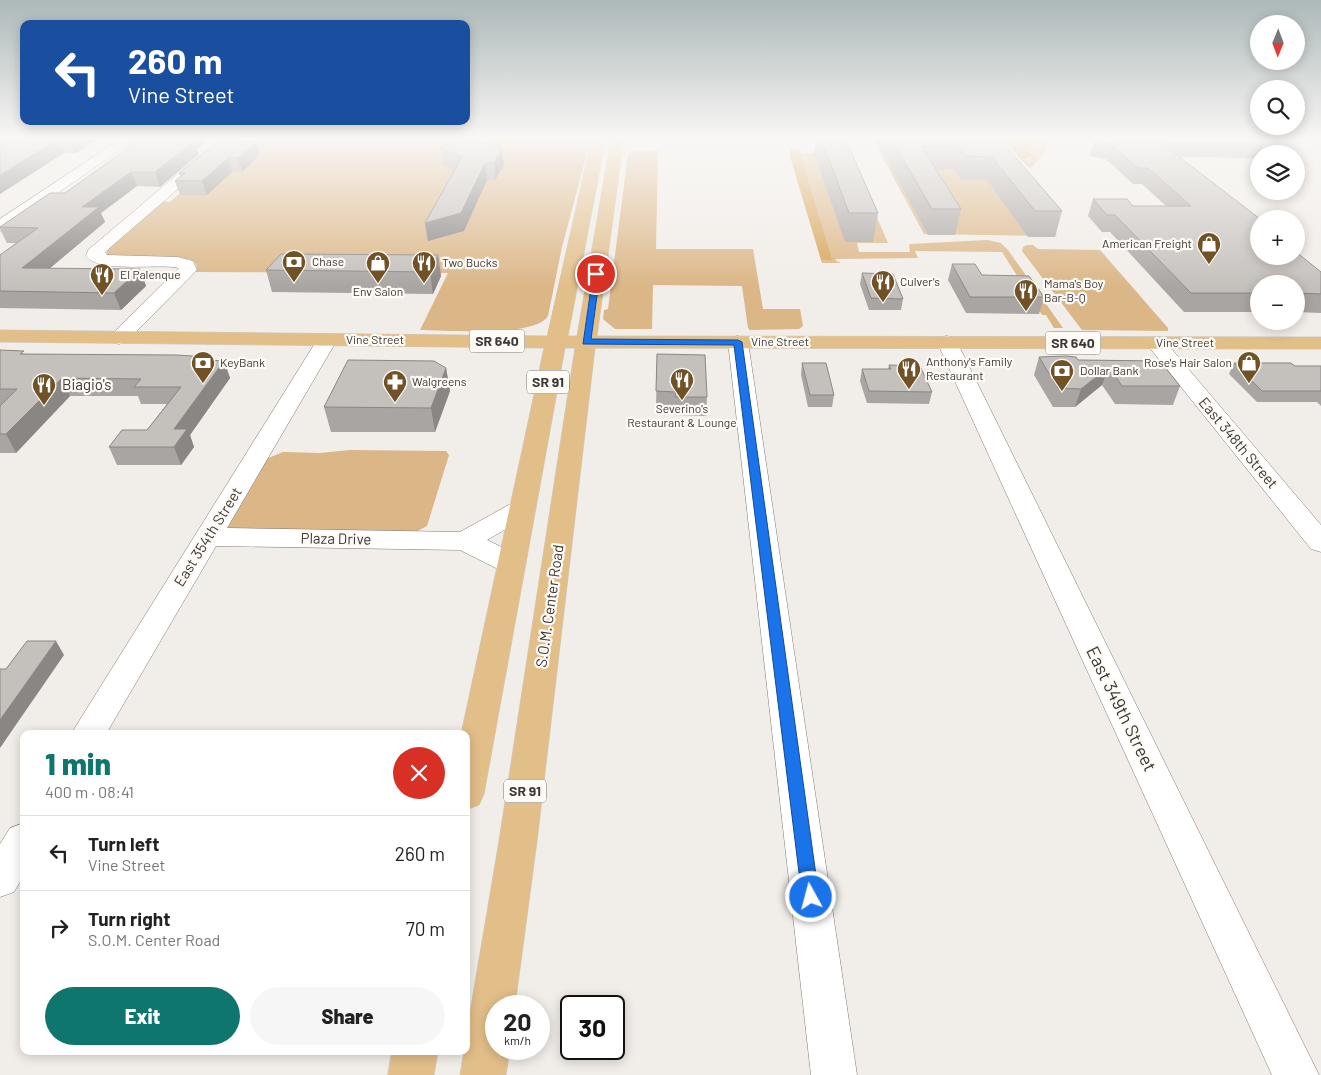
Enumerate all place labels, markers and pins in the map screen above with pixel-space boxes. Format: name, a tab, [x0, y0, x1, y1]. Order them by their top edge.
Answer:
shop icon: American Freight	[1196, 231, 1222, 265]
place label: American Freight	[1102, 236, 1192, 250]
bank icon: Chase	[281, 249, 307, 283]
shop icon: Env Salon	[365, 250, 391, 284]
restaurant icon: Two Bucks	[411, 250, 437, 284]
pin	[575, 253, 617, 295]
place label: Chase	[312, 254, 344, 268]
place label: Two Bucks	[442, 255, 498, 269]
restaurant icon: El Palenque	[89, 262, 115, 296]
place label: El Palenque	[120, 267, 181, 281]
restaurant icon: Culver's	[870, 269, 896, 303]
place label: Culver's	[900, 274, 940, 288]
place label: Mama's Boy Bar-B-Q	[1044, 276, 1104, 304]
restaurant icon: Mama's Boy Bar-B-Q	[1013, 278, 1039, 312]
place label: Env Salon	[353, 284, 403, 298]
bank icon: KeyBank	[190, 350, 216, 384]
shop icon: Rose's Hair Salon	[1236, 350, 1262, 384]
place label: Anthony's Family Restaurant	[926, 354, 1013, 382]
place label: KeyBank	[220, 355, 265, 369]
place label: Rose's Hair Salon	[1144, 355, 1232, 369]
restaurant icon: Anthony's Family Restaurant	[896, 356, 922, 390]
bank icon: Dollar Bank	[1049, 358, 1075, 392]
place label: Dollar Bank	[1080, 363, 1138, 377]
restaurant icon: Severino's Restaurant & Lounge	[669, 367, 695, 401]
pharmacy icon: Walgreens	[382, 369, 408, 403]
restaurant icon: Biagio's	[31, 372, 57, 406]
place label: Walgreens	[412, 374, 467, 388]
place label: Biagio's	[62, 375, 112, 393]
place label: Severino's Restaurant & Lounge	[627, 401, 737, 429]

